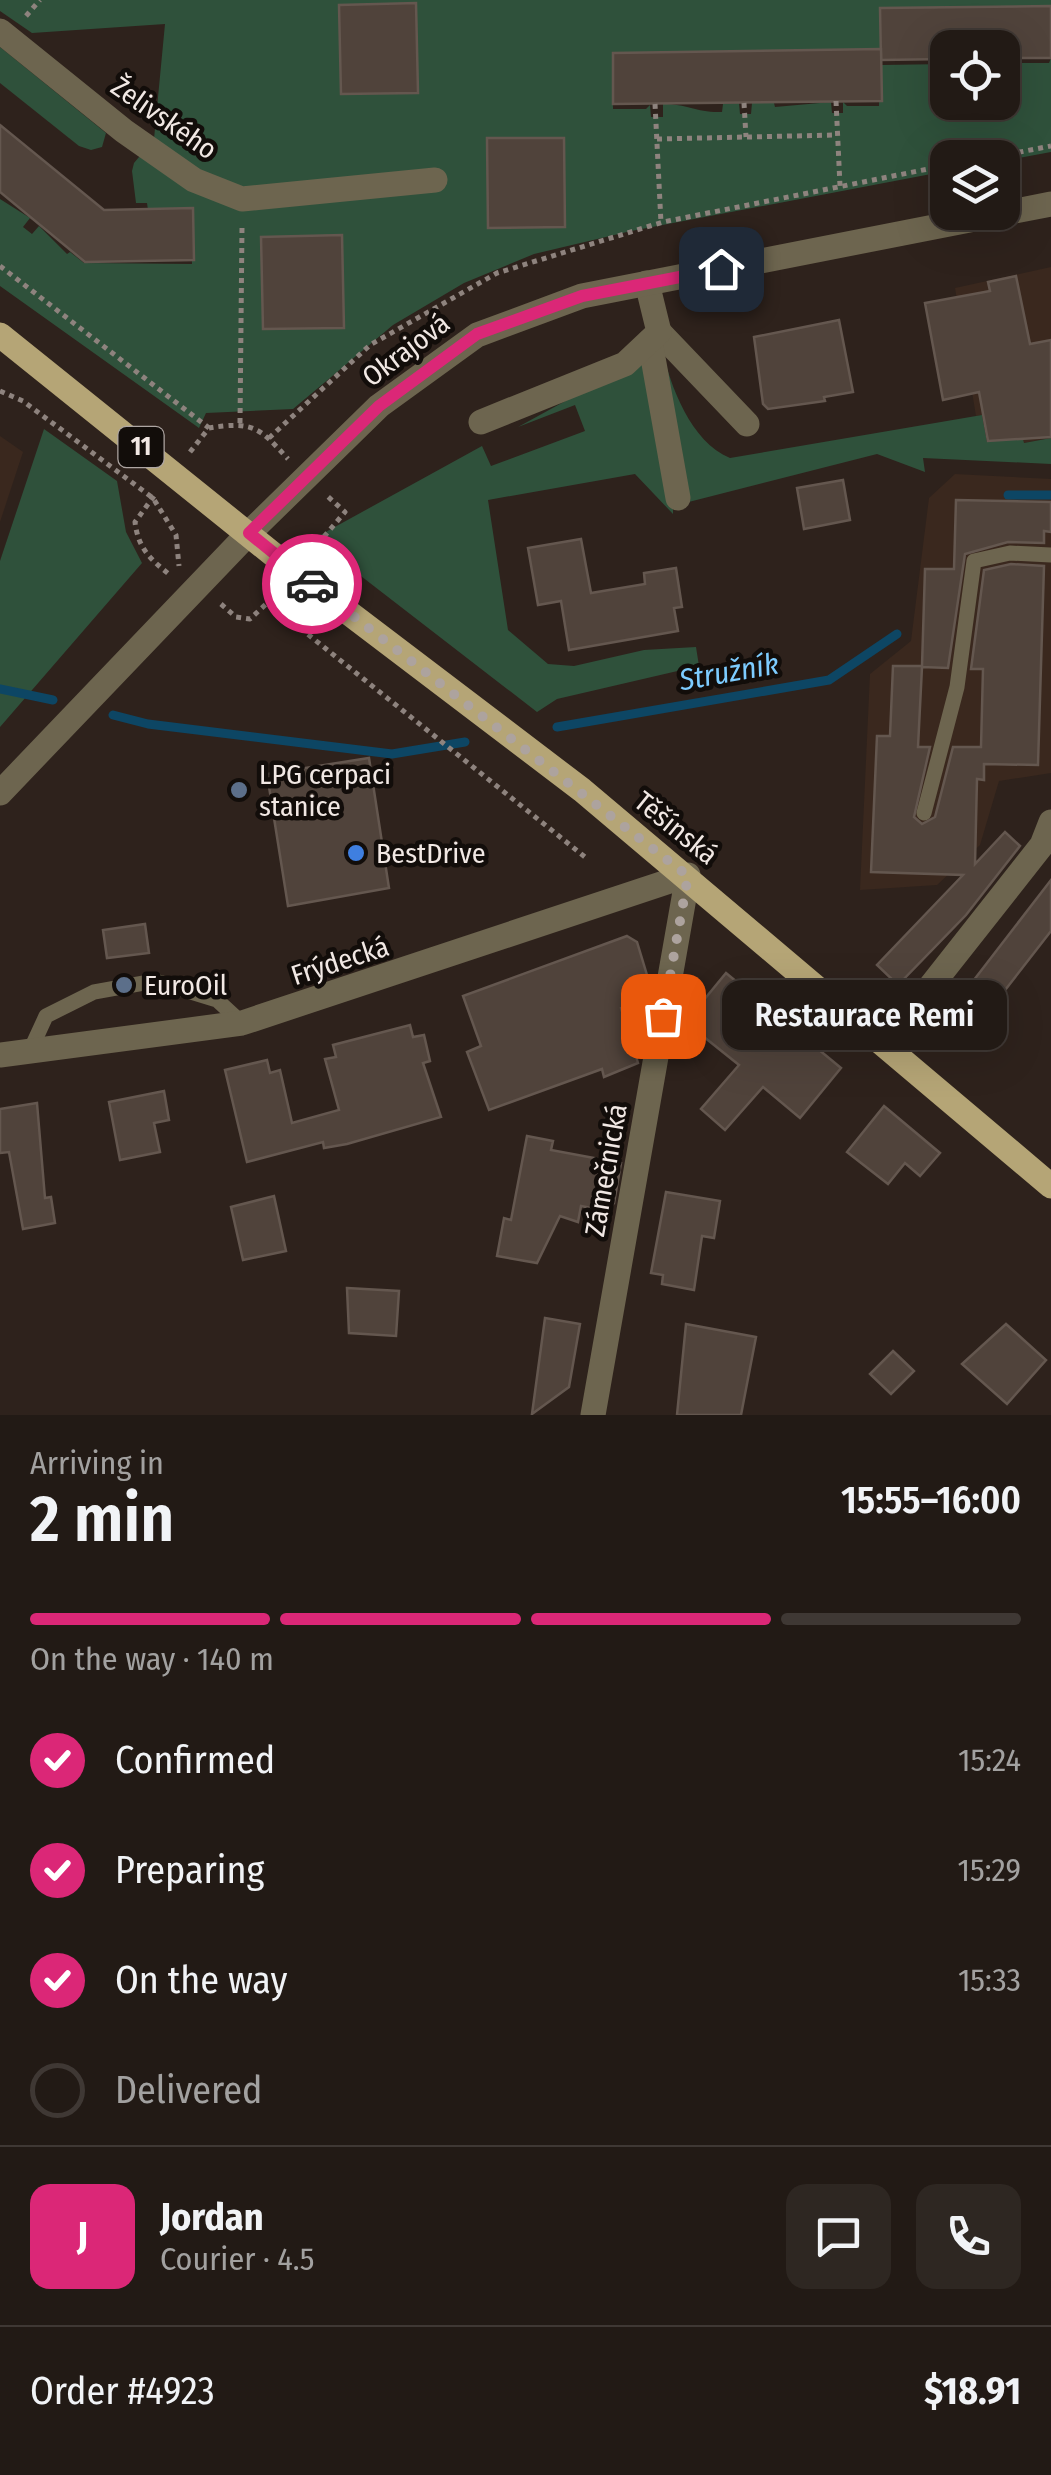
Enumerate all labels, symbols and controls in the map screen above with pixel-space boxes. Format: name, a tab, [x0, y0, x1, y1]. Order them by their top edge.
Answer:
map controls	[930, 30, 1020, 230]
button: locate	[930, 30, 1020, 120]
street label: Želivského	[105, 70, 223, 166]
button: layers	[930, 140, 1020, 230]
pin	[679, 227, 764, 312]
icon: home	[694, 242, 749, 297]
street label: Okrajová	[356, 307, 456, 393]
road number: 11	[118, 427, 164, 467]
courier	[262, 534, 362, 634]
icon: car	[285, 557, 340, 612]
water label: Stružník	[675, 646, 782, 699]
place label: LPG cerpaci stanice	[259, 758, 391, 823]
marker: LPG cerpaci stanice	[228, 779, 250, 801]
street label: Těšínská	[628, 785, 724, 871]
place label: BestDrive	[376, 837, 486, 870]
marker: BestDrive	[345, 842, 367, 864]
street label: Frýdecká	[287, 930, 393, 992]
place label: EuroOil	[144, 969, 227, 1002]
marker: EuroOil	[113, 974, 135, 996]
pin	[621, 974, 706, 1059]
callout: Restaurace Remi	[723, 981, 1008, 1051]
icon: bag	[636, 989, 691, 1044]
text: Restaurace Remi	[755, 996, 974, 1034]
street label: Zámečnická	[578, 1101, 634, 1239]
text: Arriving in	[30, 1444, 164, 1482]
text: 15:55–16:00	[841, 1477, 1021, 1523]
text: 2 min	[30, 1480, 174, 1558]
text: On the way · 140 m	[30, 1640, 274, 1678]
icon: check	[30, 1733, 85, 1788]
text: Confirmed	[115, 1737, 275, 1783]
text: 15:24	[958, 1741, 1021, 1779]
icon: check	[30, 1843, 85, 1898]
text: Preparing	[115, 1847, 264, 1893]
text: 15:29	[958, 1851, 1021, 1889]
icon: check	[30, 1953, 85, 2008]
text: On the way	[115, 1957, 287, 2003]
text: 15:33	[958, 1961, 1021, 1999]
text: Delivered	[115, 2067, 262, 2113]
button: chat	[786, 2184, 891, 2289]
button: phone	[916, 2184, 1021, 2289]
text: Jordan	[160, 2194, 264, 2240]
text: J	[77, 2213, 88, 2259]
text: Courier · 4.5	[160, 2240, 315, 2278]
text: Order #4923	[30, 2368, 215, 2414]
text: $18.91	[924, 2368, 1021, 2414]

